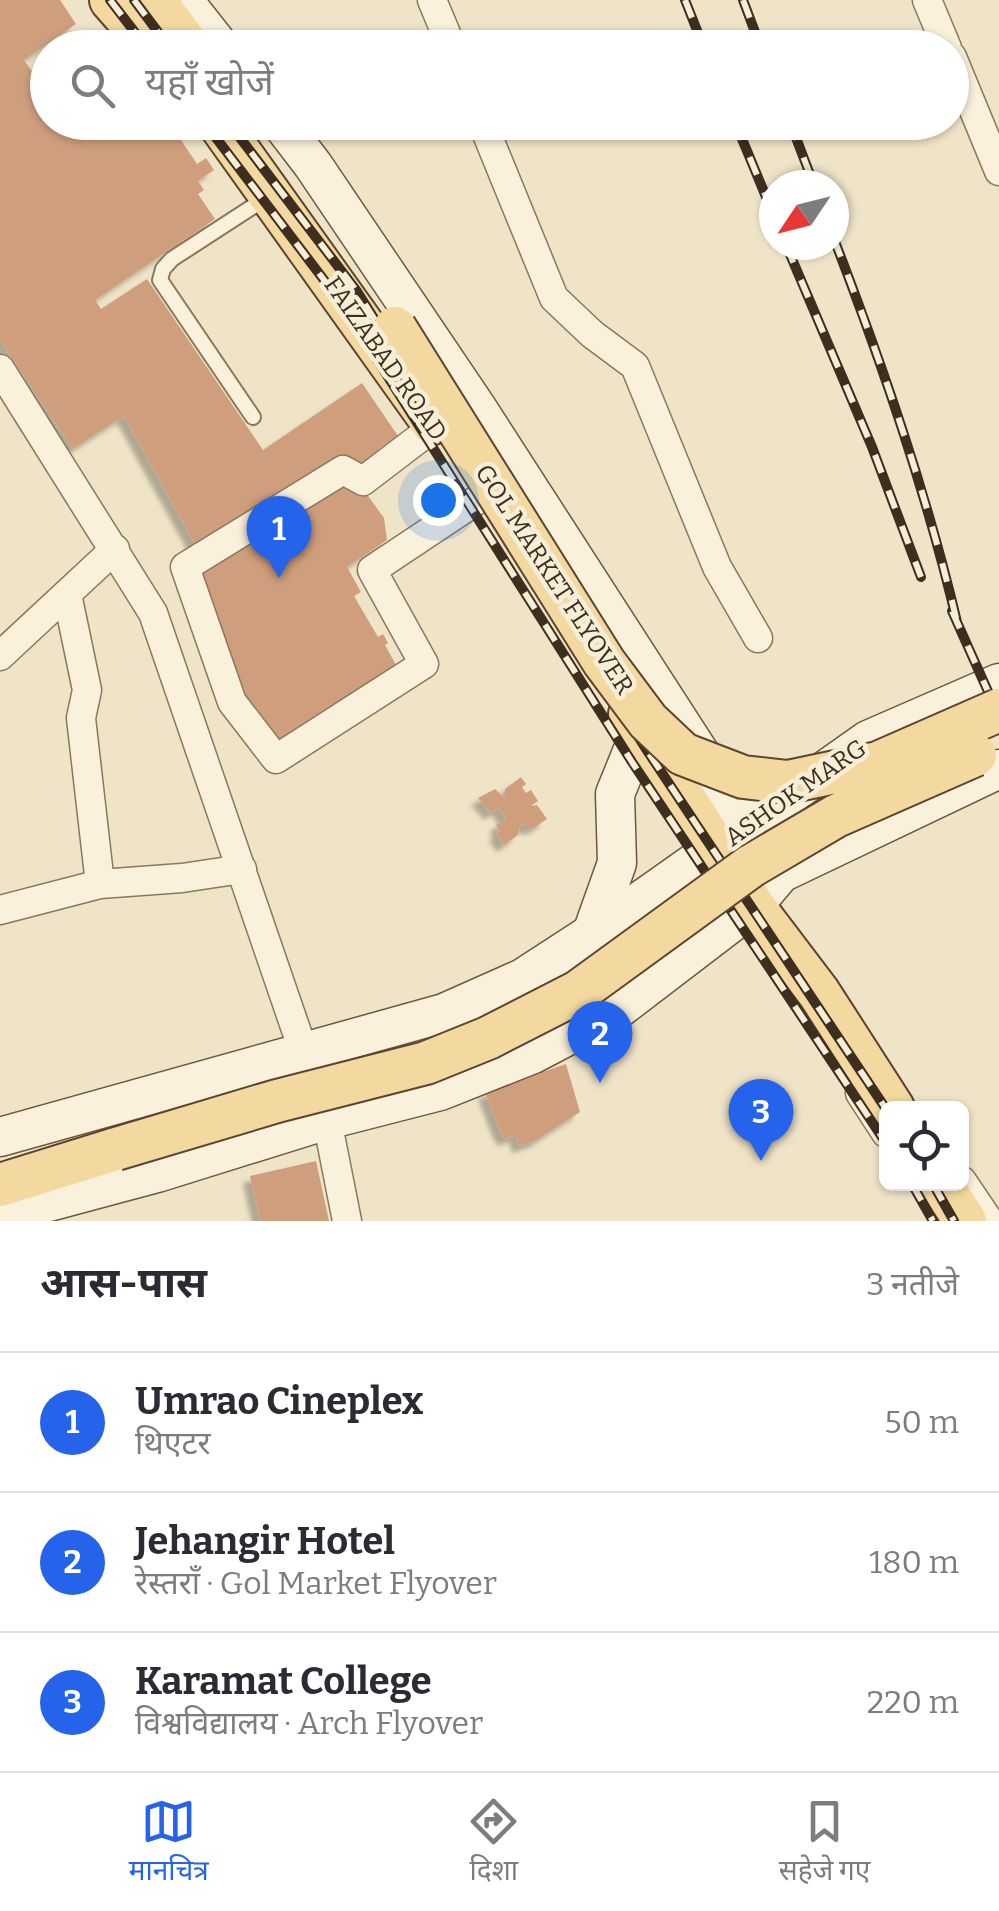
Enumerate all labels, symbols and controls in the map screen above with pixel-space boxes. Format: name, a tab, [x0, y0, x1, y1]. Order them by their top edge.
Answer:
search box	[30, 30, 969, 140]
icon: search	[65, 58, 120, 113]
text: यहाँ खोजें	[145, 59, 274, 105]
north arrow	[759, 170, 849, 260]
street label: FAIZABAD ROAD	[317, 271, 453, 446]
street label: GOL MARKET FLYOVER	[469, 459, 640, 700]
your location	[413, 475, 464, 526]
pin: 1	[246, 496, 312, 578]
street label: ASHOK MARG	[719, 733, 872, 853]
pin: 2	[568, 1000, 632, 1083]
pin: 3	[728, 1078, 794, 1161]
map controls	[879, 1101, 969, 1191]
button: locate	[879, 1101, 969, 1191]
text: आस-पास	[40, 1258, 207, 1308]
text: 3 नतीजे	[866, 1265, 959, 1303]
text: Umrao Cineplex	[135, 1378, 423, 1424]
text: 1	[66, 1403, 79, 1441]
text: 50 m	[884, 1403, 959, 1441]
text: थिएटर	[135, 1424, 211, 1462]
text: Jehangir Hotel	[135, 1518, 395, 1564]
text: 2	[63, 1543, 82, 1581]
text: 180 m	[869, 1543, 959, 1581]
text: रेस्तराँ · Gol Market Flyover	[135, 1564, 497, 1602]
text: Karamat College	[135, 1658, 432, 1704]
text: 3	[63, 1683, 82, 1721]
text: 220 m	[867, 1683, 959, 1721]
text: विश्वविद्यालय · Arch Flyover	[135, 1704, 483, 1742]
tab: मानचित्र	[129, 1794, 209, 1891]
tab: दिशा	[466, 1794, 521, 1891]
tab: सहेजे गए	[779, 1794, 870, 1891]

